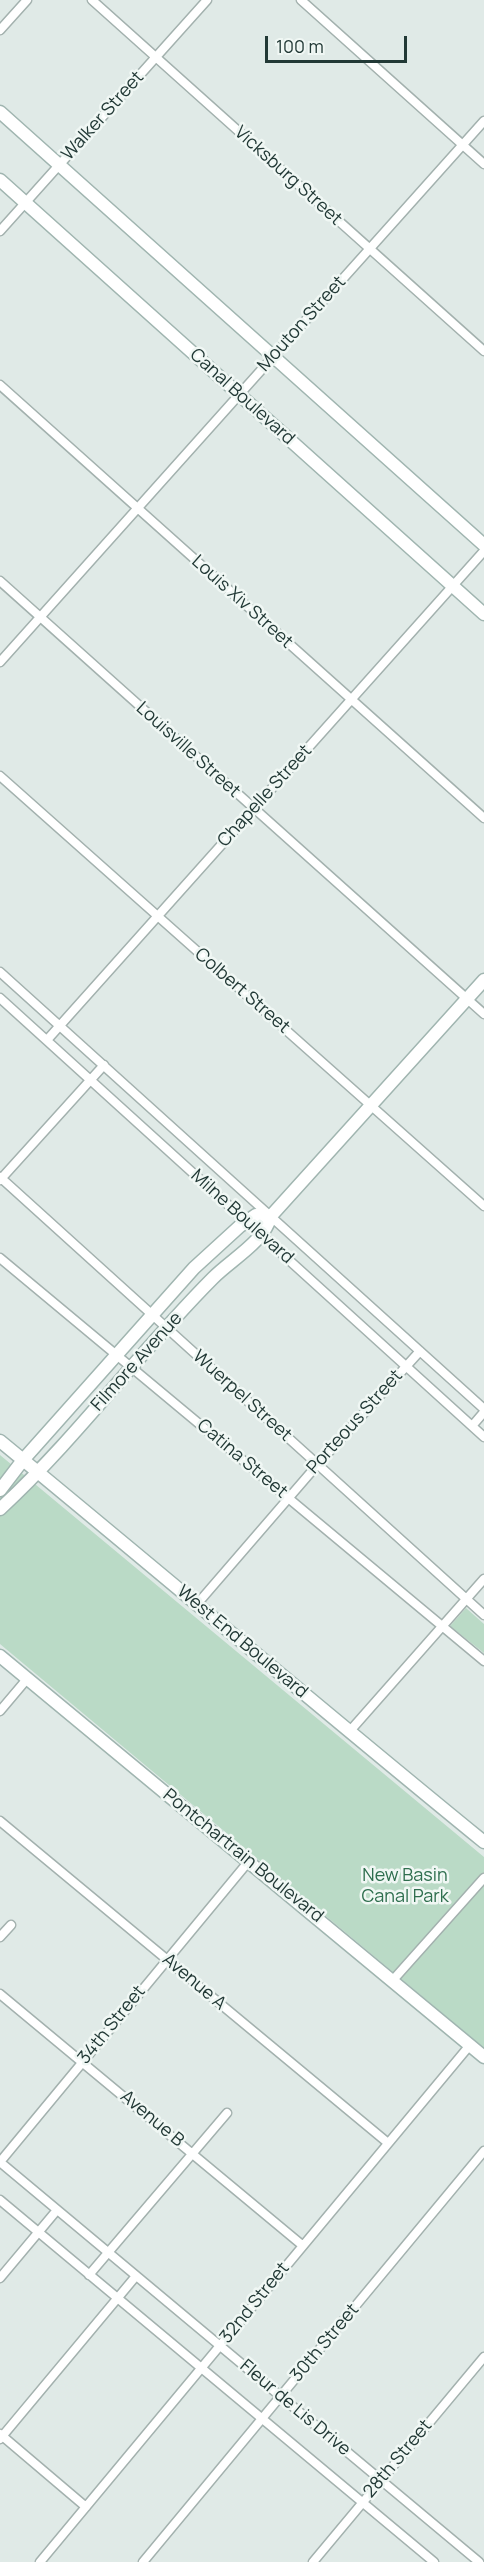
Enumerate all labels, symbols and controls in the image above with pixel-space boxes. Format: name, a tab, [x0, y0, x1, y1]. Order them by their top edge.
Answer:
scale bar	[268, 24, 410, 62]
text: 100 m	[276, 34, 324, 58]
street label: Walker Street	[57, 67, 149, 165]
street label: Vicksburg Street	[230, 122, 346, 230]
street label: Mouton Street	[253, 272, 351, 376]
street label: Canal Boulevard	[185, 344, 299, 450]
street label: Louis Xiv Street	[187, 551, 297, 653]
street label: Louisville Street	[132, 698, 244, 802]
street label: Chapelle Street	[213, 740, 317, 852]
street label: Colbert Street	[190, 944, 294, 1038]
street label: Milne Boulevard	[186, 1165, 298, 1269]
street label: Filmore Avenue	[87, 1308, 187, 1416]
street label: Wuerpel Street	[188, 1346, 296, 1446]
street label: Porteous Street	[303, 1366, 407, 1478]
street label: Catina Street	[192, 1415, 292, 1503]
street label: West End Boulevard	[172, 1581, 312, 1703]
street label: Pontchartrain Boulevard	[158, 1785, 328, 1927]
park label: New Basin Canal Park	[361, 1865, 449, 1908]
street label: Avenue A	[158, 1949, 230, 2015]
street label: 34th Street	[74, 1981, 150, 2069]
street label: Avenue B	[116, 2086, 188, 2152]
street label: 32nd Street	[216, 2258, 294, 2348]
street label: 30th Street	[286, 2300, 364, 2386]
street label: Fleur de Lis Drive	[235, 2355, 355, 2461]
street label: 28th Street	[359, 2416, 437, 2502]

